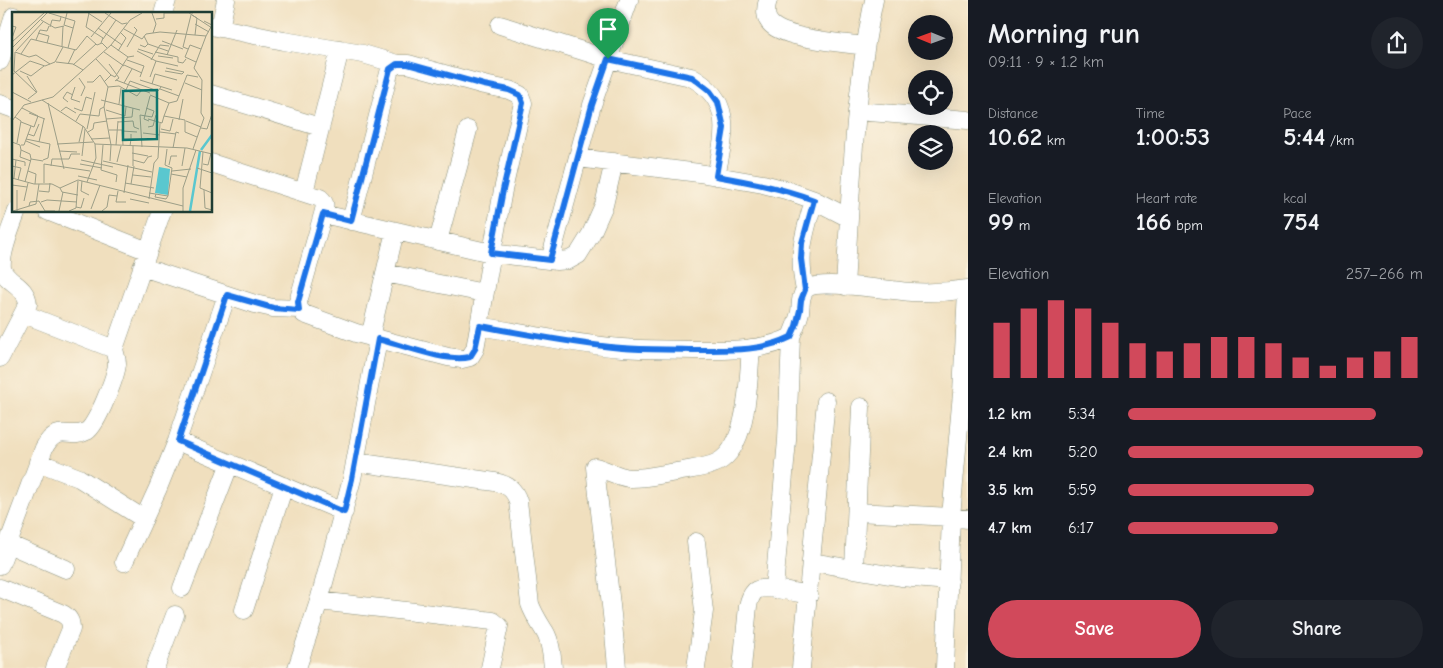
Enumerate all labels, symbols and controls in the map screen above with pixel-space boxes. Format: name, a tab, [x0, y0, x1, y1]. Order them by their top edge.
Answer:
pin	[587, 8, 629, 59]
inset map	[12, 12, 212, 212]
icon: arrive	[594, 15, 622, 43]
north arrow	[908, 15, 952, 60]
map controls	[908, 15, 953, 170]
button: share	[1371, 17, 1423, 69]
text: Morning run	[988, 18, 1140, 50]
text: 09:11 · 9 × 1.2 km	[988, 53, 1104, 71]
button: locate	[908, 70, 953, 115]
text: Distance	[988, 105, 1038, 122]
text: Time	[1136, 105, 1165, 122]
text: Pace	[1283, 105, 1312, 122]
text: 10.62	[988, 122, 1042, 151]
text: 1:00:53	[1136, 122, 1210, 151]
text: 5:44	[1283, 122, 1325, 151]
button: layers	[908, 125, 953, 170]
text: km	[1042, 132, 1065, 149]
text: /km	[1325, 132, 1354, 149]
text: Elevation	[988, 190, 1042, 207]
text: Heart rate	[1136, 190, 1197, 207]
text: kcal	[1283, 190, 1307, 207]
text: 99	[988, 207, 1014, 236]
text: 166	[1136, 207, 1172, 236]
text: 754	[1283, 207, 1320, 236]
text: m	[1014, 217, 1030, 234]
text: bpm	[1172, 217, 1203, 234]
text: Elevation	[988, 265, 1049, 283]
text: 257–266 m	[1346, 265, 1423, 283]
text: 1.2 km	[988, 405, 1031, 423]
text: 5:34	[1068, 405, 1095, 423]
text: 2.4 km	[988, 443, 1033, 461]
text: 5:20	[1068, 443, 1098, 461]
text: 3.5 km	[988, 481, 1034, 499]
text: 5:59	[1068, 481, 1097, 499]
text: 4.7 km	[988, 519, 1032, 537]
text: 6:17	[1068, 519, 1093, 537]
button: Save	[988, 600, 1201, 658]
button: Share	[1211, 600, 1423, 658]

